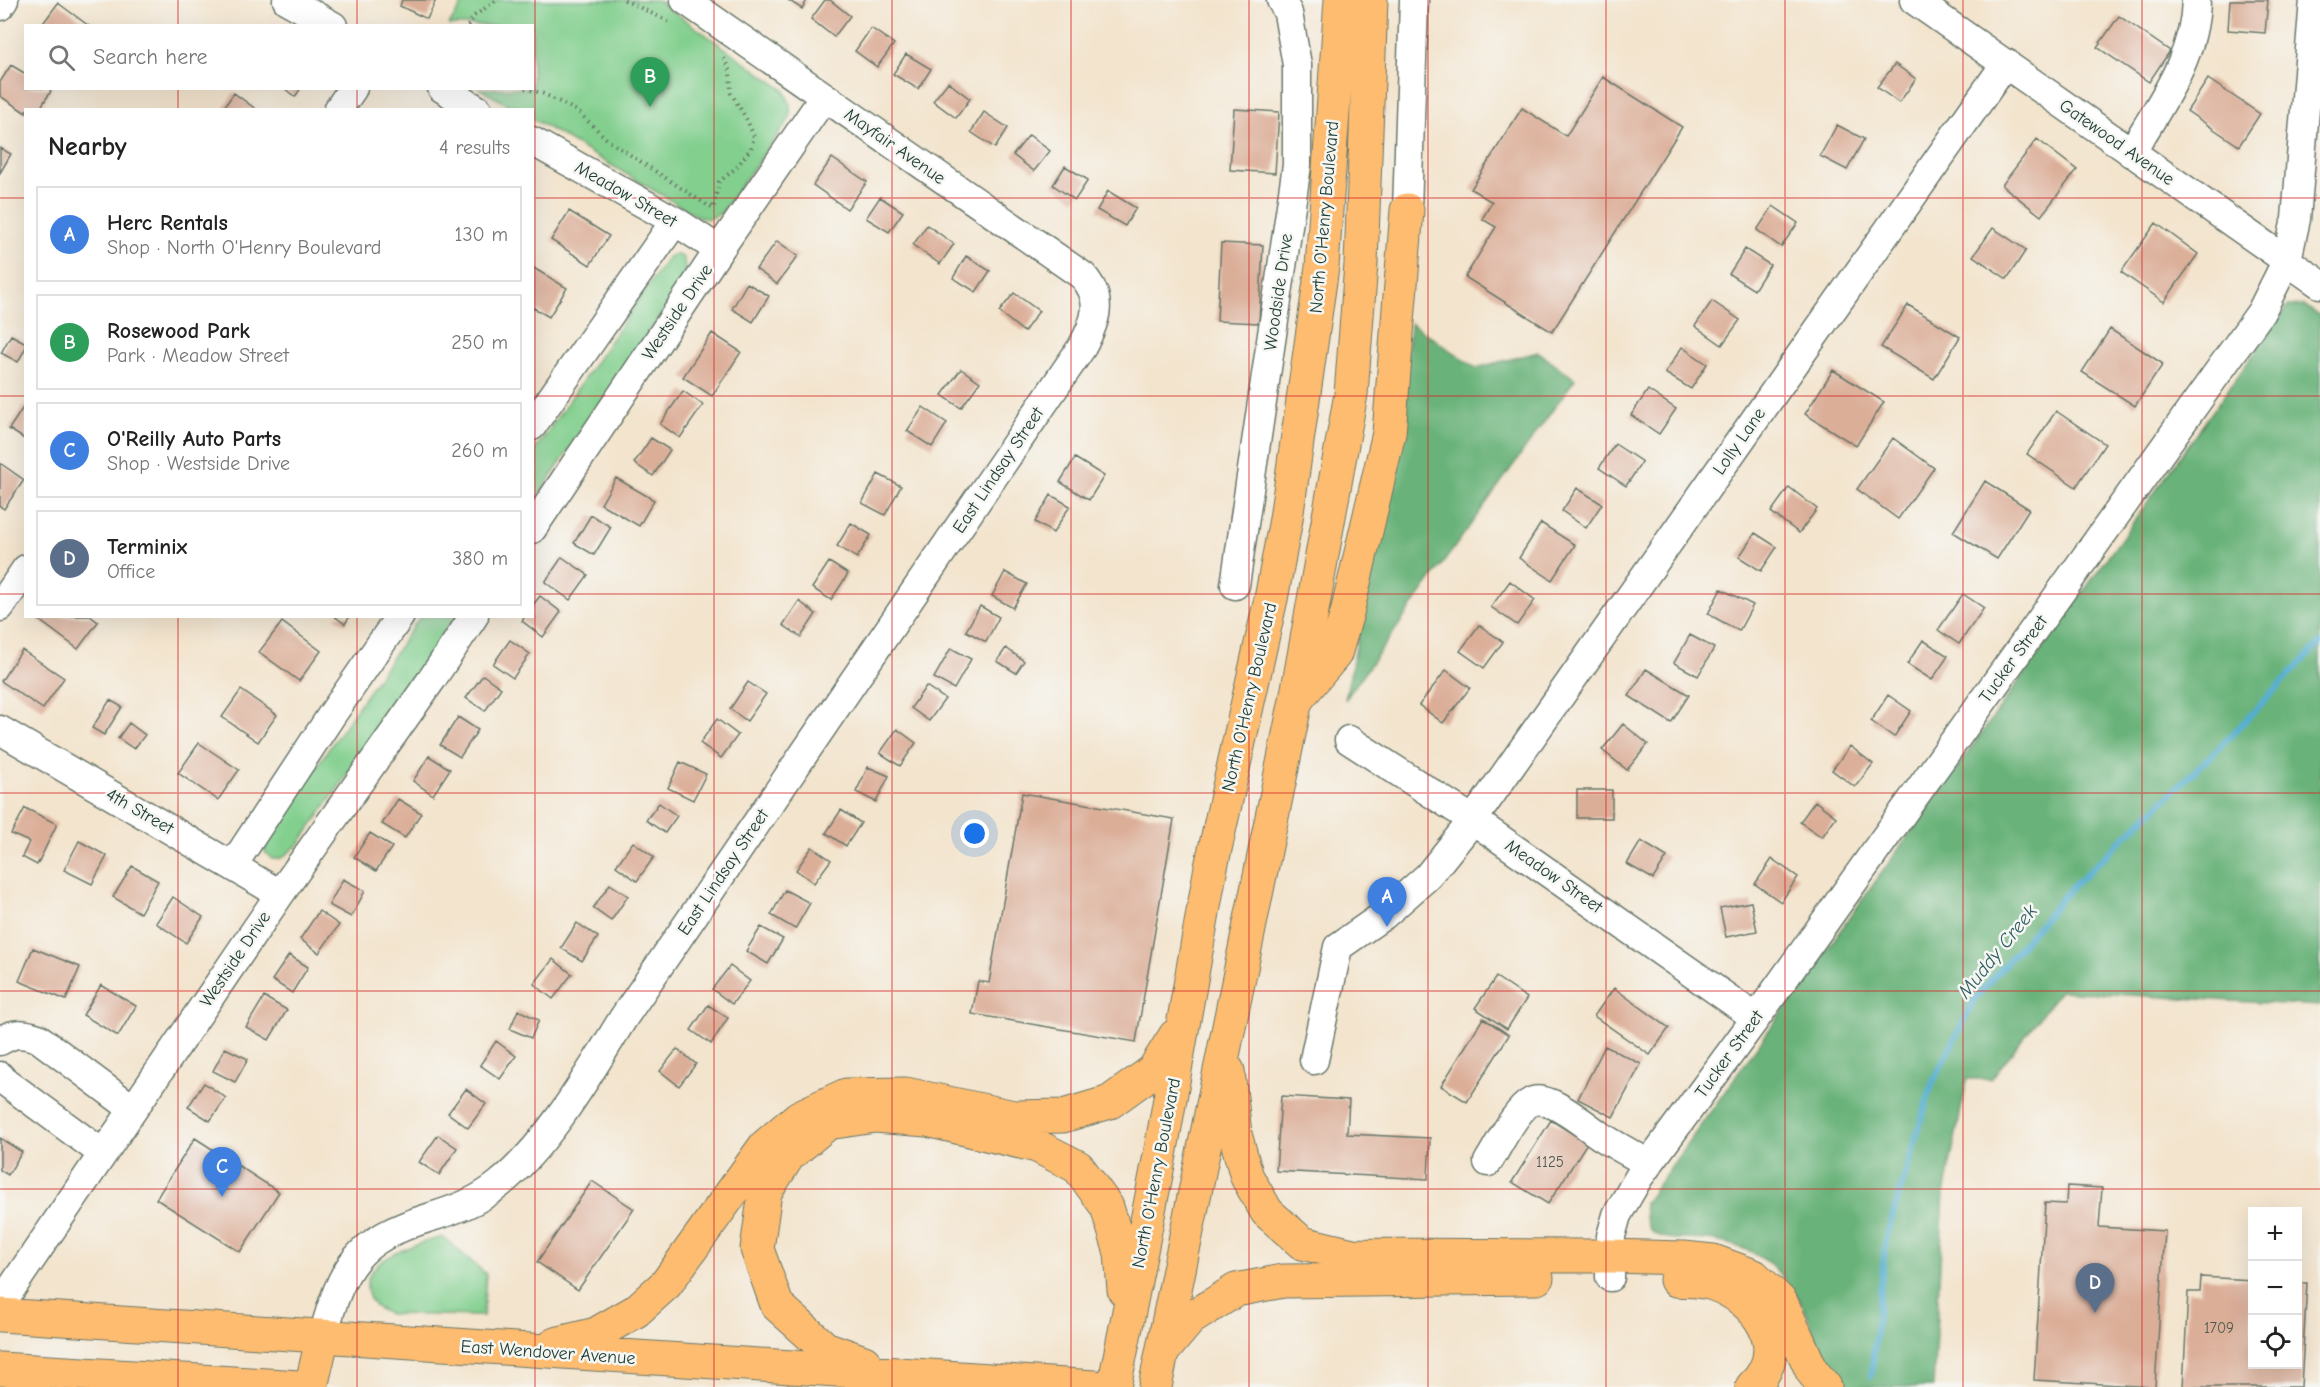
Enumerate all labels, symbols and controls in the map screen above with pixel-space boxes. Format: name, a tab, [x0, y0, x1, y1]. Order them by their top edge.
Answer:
search box	[24, 24, 534, 90]
icon: search	[45, 41, 78, 74]
text: Search here	[93, 44, 208, 70]
pin: B	[630, 57, 670, 107]
street label: Gatewood Avenue	[2055, 95, 2178, 190]
street label: Mayfair Avenue	[840, 104, 949, 189]
street label: North O'Henry Boulevard	[1306, 120, 1343, 314]
text: Nearby	[48, 132, 127, 162]
text: 4 results	[439, 136, 510, 159]
street label: Meadow Street	[571, 157, 681, 232]
text: Herc Rentals	[107, 210, 228, 236]
text: A	[64, 223, 75, 246]
text: 130 m	[455, 223, 508, 246]
street label: Woodside Drive	[1260, 232, 1297, 352]
text: Shop · North O'Henry Boulevard	[107, 236, 381, 259]
street label: Westside Drive	[638, 260, 717, 364]
text: Rosewood Park	[107, 318, 250, 344]
text: B	[63, 331, 76, 354]
text: 250 m	[451, 331, 508, 354]
text: Park · Meadow Street	[107, 344, 289, 367]
street label: East Lindsay Street	[949, 403, 1049, 537]
street label: Lolly Lane	[1709, 404, 1770, 479]
text: O'Reilly Auto Parts	[107, 426, 281, 452]
text: C	[63, 439, 76, 462]
text: 260 m	[451, 439, 508, 462]
text: Shop · Westside Drive	[107, 452, 290, 475]
text: Terminix	[107, 534, 187, 560]
text: D	[63, 547, 76, 570]
text: 380 m	[452, 547, 508, 570]
text: Office	[107, 560, 155, 583]
street label: North O'Henry Boulevard	[1218, 601, 1281, 794]
street label: Tucker Street	[1975, 611, 2053, 707]
street label: 4th Street	[102, 784, 178, 840]
street label: East Lindsay Street	[674, 805, 774, 939]
your location	[960, 819, 989, 848]
street label: Meadow Street	[1501, 835, 1607, 918]
pin: A	[1368, 878, 1406, 927]
water label: Muddy Creek	[1952, 900, 2042, 1003]
street label: Westside Drive	[196, 907, 275, 1011]
street label: Tucker Street	[1691, 1006, 1769, 1102]
street label: North O'Henry Boulevard	[1128, 1076, 1185, 1270]
pin: C	[202, 1148, 242, 1197]
house number: 1125	[1536, 1153, 1564, 1171]
map controls	[2248, 1207, 2302, 1369]
button: +	[2248, 1207, 2302, 1261]
button: −	[2248, 1261, 2302, 1315]
pin: D	[2076, 1264, 2114, 1313]
button: locate	[2248, 1315, 2302, 1369]
house number: 1709	[2204, 1319, 2234, 1337]
street label: East Wendover Avenue	[460, 1336, 636, 1369]

